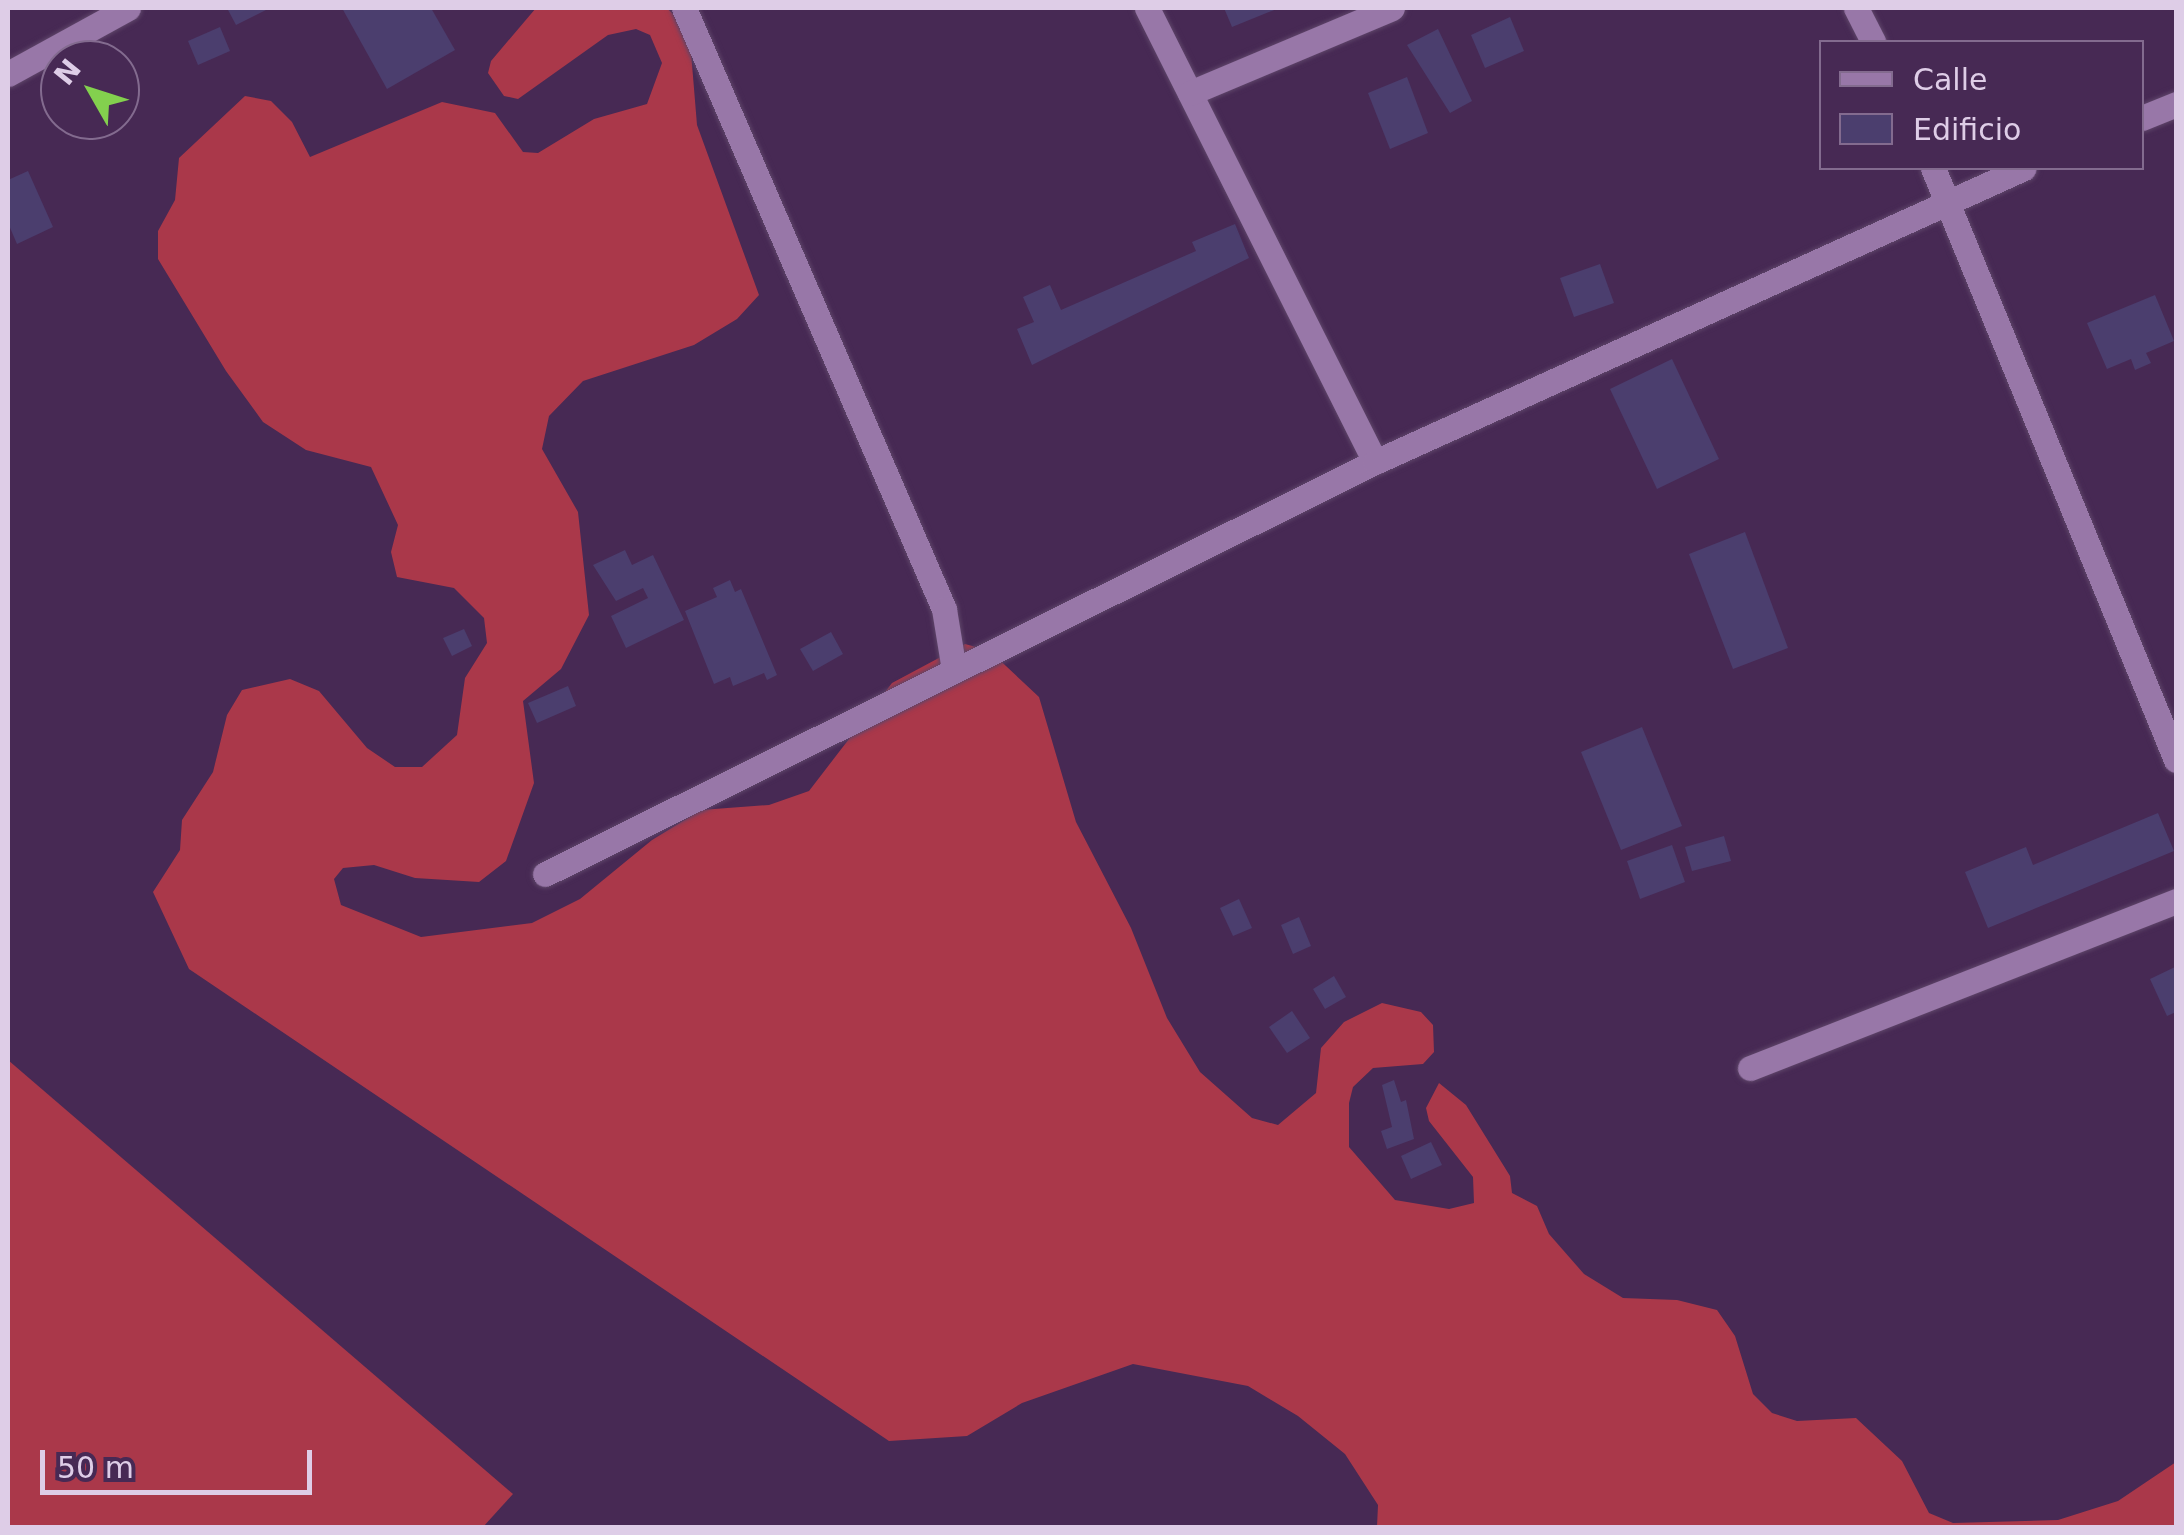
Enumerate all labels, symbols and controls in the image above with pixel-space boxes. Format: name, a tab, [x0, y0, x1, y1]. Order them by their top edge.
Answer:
north arrow	[40, 40, 140, 140]
legend	[1819, 40, 2144, 170]
text: N	[48, 53, 88, 92]
text: Calle	[1913, 62, 1987, 97]
text: Edificio	[1913, 112, 2021, 147]
scale bar	[45, 1430, 318, 1492]
text: 50 m	[57, 1450, 134, 1485]

